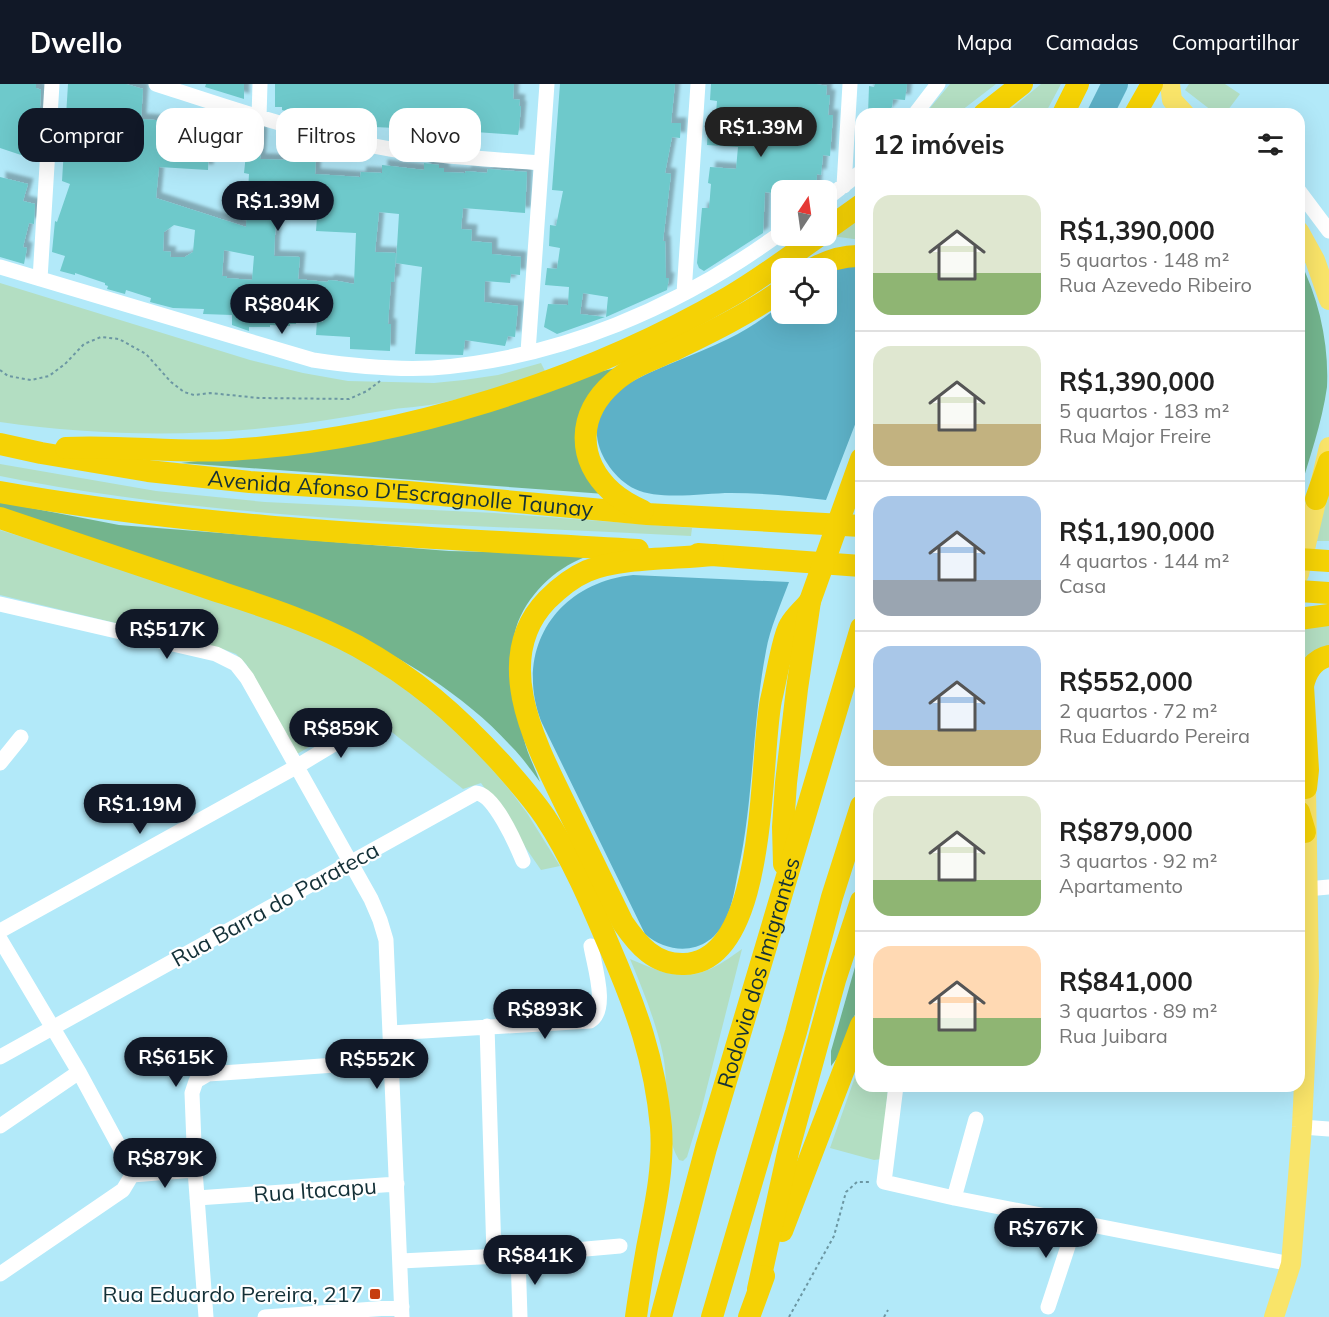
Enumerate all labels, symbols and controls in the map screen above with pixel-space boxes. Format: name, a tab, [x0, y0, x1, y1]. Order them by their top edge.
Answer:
text: Dwello	[30, 25, 122, 60]
text: Mapa	[957, 29, 1012, 55]
text: Camadas	[1045, 29, 1139, 55]
text: Compartilhar	[1172, 29, 1299, 55]
pin: R$1.39M	[706, 107, 816, 158]
chip: Comprar	[18, 108, 144, 162]
chip: Alugar	[156, 108, 264, 162]
chip: Filtros	[276, 108, 377, 162]
chip: Novo	[389, 108, 481, 162]
text: R$1.39M	[719, 114, 803, 139]
text: 12 imóveis	[873, 128, 1005, 161]
icon: filters	[1254, 128, 1287, 161]
north arrow	[771, 180, 837, 246]
map controls	[771, 180, 837, 324]
pin: R$1.39M	[223, 181, 333, 232]
text: R$1.39M	[236, 188, 320, 213]
text: R$1,390,000	[1059, 214, 1215, 247]
icon: home	[921, 219, 993, 291]
text: 5 quartos · 148 m²	[1059, 247, 1229, 272]
button: locate	[771, 258, 837, 324]
text: Rua Azevedo Ribeiro	[1059, 272, 1252, 297]
pin: R$804K	[233, 284, 331, 335]
text: R$804K	[244, 291, 320, 316]
text: R$1,390,000	[1059, 365, 1215, 398]
icon: home	[921, 370, 993, 442]
text: 5 quartos · 183 m²	[1059, 398, 1229, 423]
text: Rua Major Freire	[1059, 423, 1211, 448]
street label: Avenida Afonso D'Escragnolle Taunay	[206, 464, 595, 523]
text: R$1,190,000	[1059, 515, 1215, 548]
icon: home	[921, 520, 993, 592]
text: 4 quartos · 144 m²	[1059, 548, 1229, 573]
text: Casa	[1059, 573, 1106, 598]
pin: R$517K	[118, 609, 216, 660]
text: R$517K	[129, 616, 205, 641]
text: R$552,000	[1059, 665, 1193, 698]
icon: home	[921, 670, 993, 742]
text: 2 quartos · 72 m²	[1059, 698, 1217, 723]
pin: R$859K	[292, 708, 390, 759]
text: R$859K	[303, 715, 379, 740]
text: Rua Eduardo Pereira	[1059, 723, 1250, 748]
pin: R$1.19M	[85, 784, 195, 835]
text: R$1.19M	[98, 791, 182, 816]
text: R$879,000	[1059, 815, 1193, 848]
icon: home	[921, 820, 993, 892]
street label: Rua Barra do Parateca	[166, 835, 384, 973]
text: 3 quartos · 92 m²	[1059, 848, 1217, 873]
street label: Rodovia dos Imigrantes	[711, 854, 806, 1091]
text: Apartamento	[1059, 873, 1183, 898]
text: R$841,000	[1059, 965, 1193, 998]
icon: home	[921, 970, 993, 1042]
pin: R$893K	[496, 989, 594, 1040]
text: R$893K	[507, 996, 583, 1021]
text: 3 quartos · 89 m²	[1059, 998, 1217, 1023]
text: Rua Juibara	[1059, 1023, 1168, 1048]
pin: R$615K	[127, 1037, 225, 1088]
pin: R$552K	[328, 1039, 426, 1090]
text: R$615K	[138, 1044, 214, 1069]
text: R$552K	[339, 1046, 415, 1071]
pin: R$879K	[116, 1138, 214, 1189]
text: R$879K	[127, 1145, 203, 1170]
street label: Rua Itacapu	[252, 1172, 378, 1208]
pin: R$767K	[997, 1208, 1095, 1259]
text: R$767K	[1008, 1215, 1084, 1240]
pin: R$841K	[486, 1235, 584, 1286]
text: R$841K	[497, 1242, 573, 1267]
place label: Rua Eduardo Pereira, 217	[103, 1280, 363, 1308]
marker: Rua Eduardo Pereira, 217	[368, 1287, 382, 1301]

